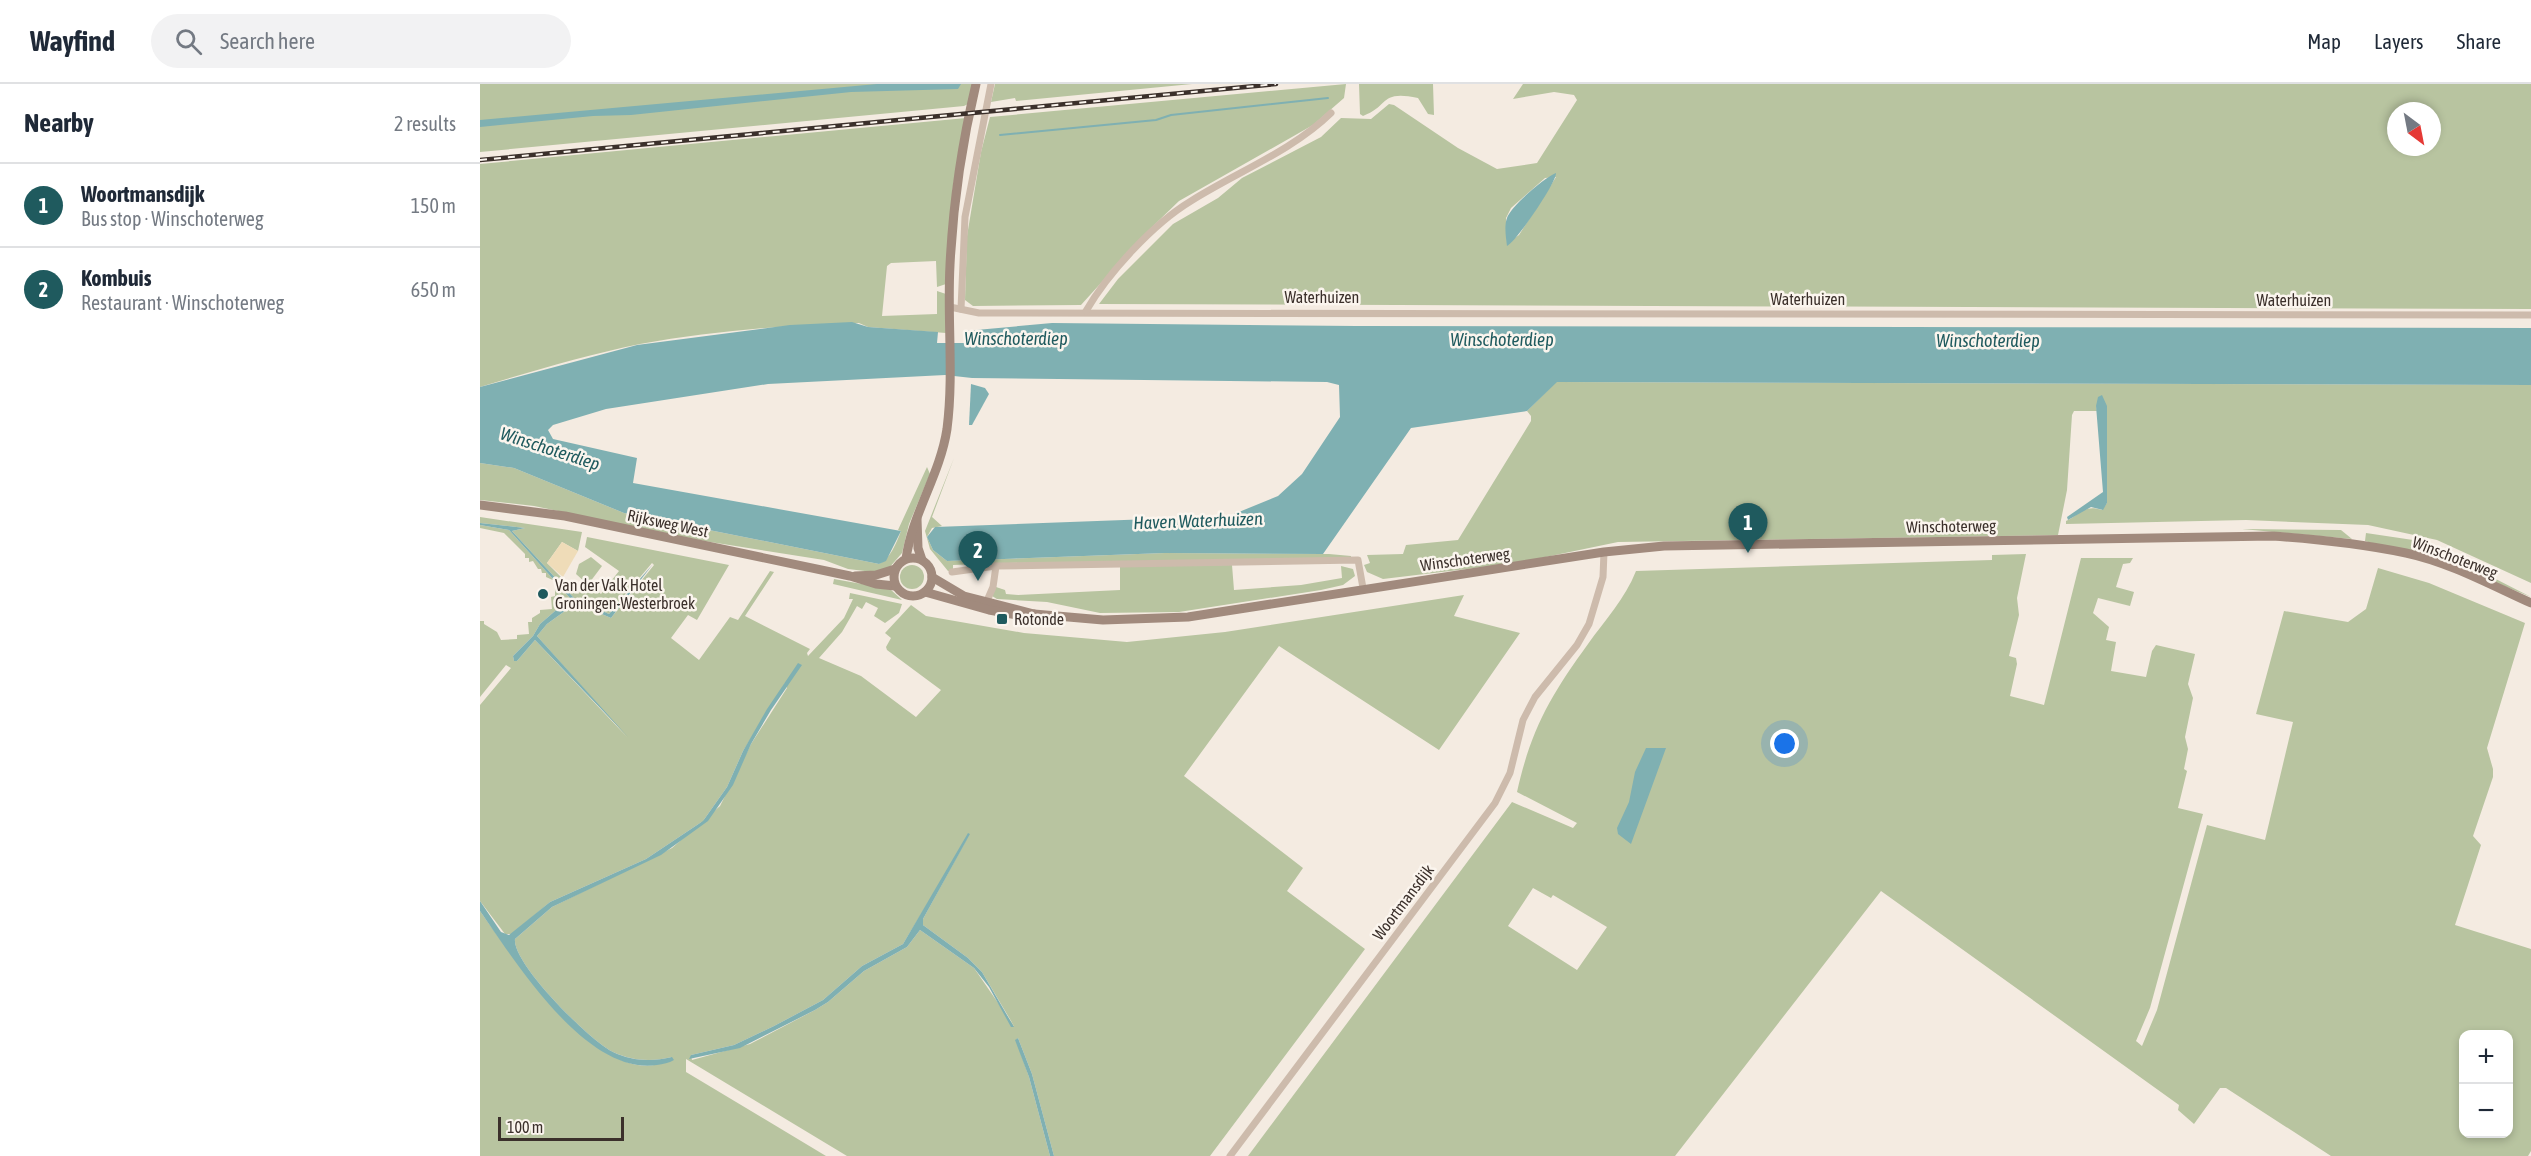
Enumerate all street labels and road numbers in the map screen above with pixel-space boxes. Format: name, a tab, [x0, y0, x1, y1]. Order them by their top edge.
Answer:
street label: Waterhuizen	[1285, 288, 1359, 306]
street label: Waterhuizen	[1771, 290, 1845, 308]
street label: Waterhuizen	[2257, 291, 2331, 309]
street label: Rijksweg West	[626, 506, 711, 541]
street label: Winschoterweg	[1906, 516, 1996, 537]
street label: Winschoterweg	[2409, 532, 2500, 582]
street label: Winschoterweg	[1419, 544, 1511, 575]
street label: Woortmansdijk	[1369, 861, 1438, 944]

